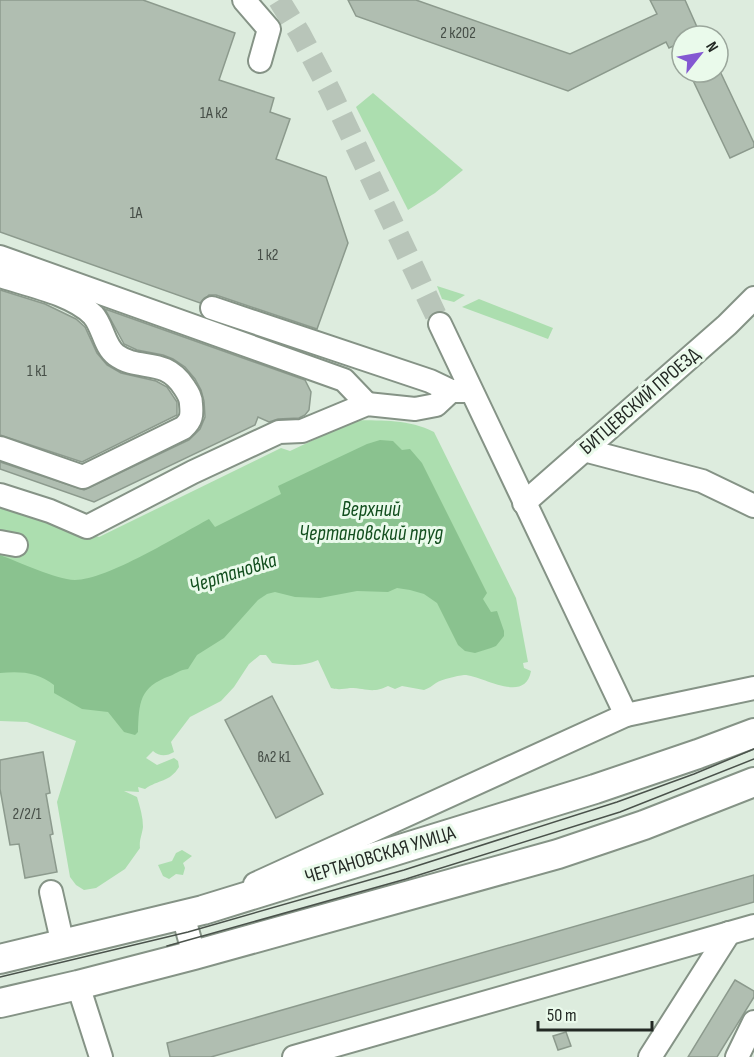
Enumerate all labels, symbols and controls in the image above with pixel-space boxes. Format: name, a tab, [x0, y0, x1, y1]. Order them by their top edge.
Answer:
house number: 2 к202	[440, 24, 476, 43]
north arrow	[670, 24, 730, 84]
text: N	[701, 38, 722, 56]
house number: 1А к2	[200, 104, 228, 123]
house number: 1А	[130, 204, 142, 223]
house number: 1 к2	[258, 246, 278, 265]
street label: БИТЦЕВСКИЙ ПРОЕЗД	[575, 342, 705, 460]
house number: 1 к1	[27, 362, 47, 381]
water label: Верхний Чертановский пруд	[299, 497, 444, 546]
water label: Чертановка	[186, 547, 280, 599]
house number: вл2 к1	[257, 748, 291, 767]
house number: 2/2/1	[13, 805, 42, 824]
street label: ЧЕРТАНОВСКАЯ УЛИЦА	[302, 821, 459, 889]
scale bar	[538, 994, 652, 1032]
text: 50 m	[547, 1005, 577, 1026]

